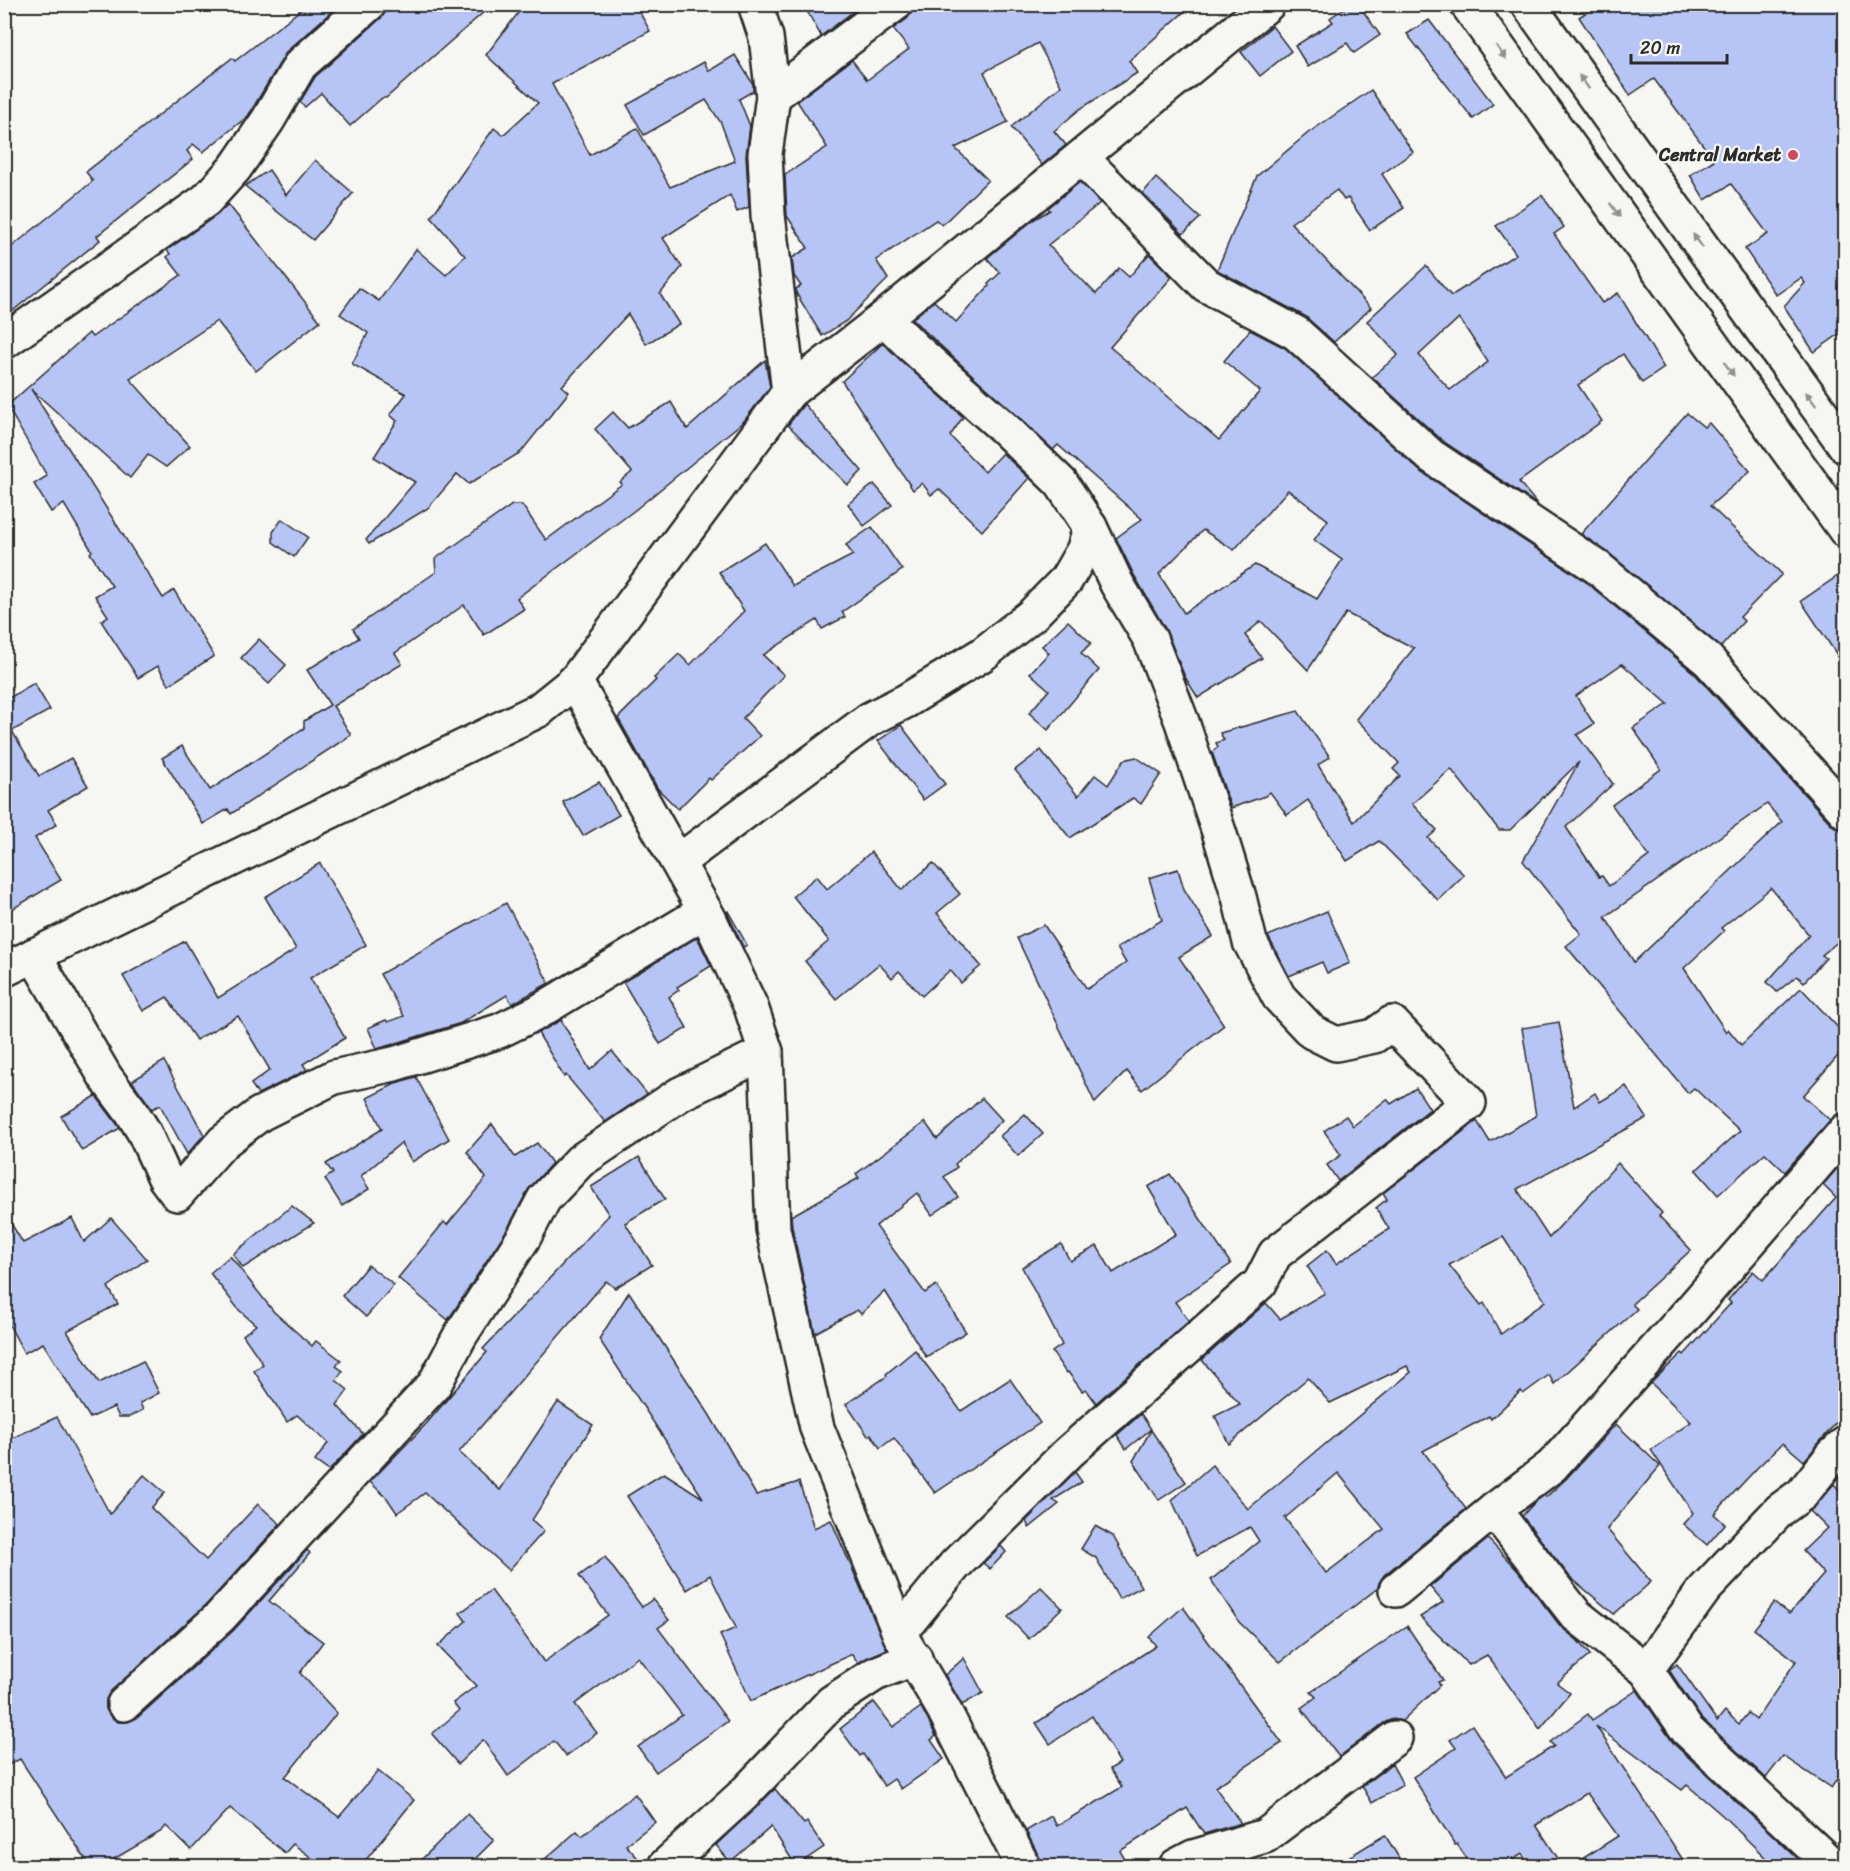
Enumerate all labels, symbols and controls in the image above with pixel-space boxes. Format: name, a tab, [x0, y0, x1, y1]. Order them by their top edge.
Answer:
scale bar	[1631, 27, 1727, 65]
text: 20 m	[1640, 32, 1680, 64]
one-way arrow	[1495, 44, 1506, 60]
one-way arrow	[1578, 75, 1590, 91]
place label: Central Market	[1658, 139, 1781, 171]
marker: Central Market	[1786, 148, 1800, 162]
one-way arrow	[1609, 202, 1621, 218]
one-way arrow	[1692, 233, 1704, 249]
one-way arrow	[1723, 360, 1735, 376]
one-way arrow	[1806, 392, 1818, 407]

